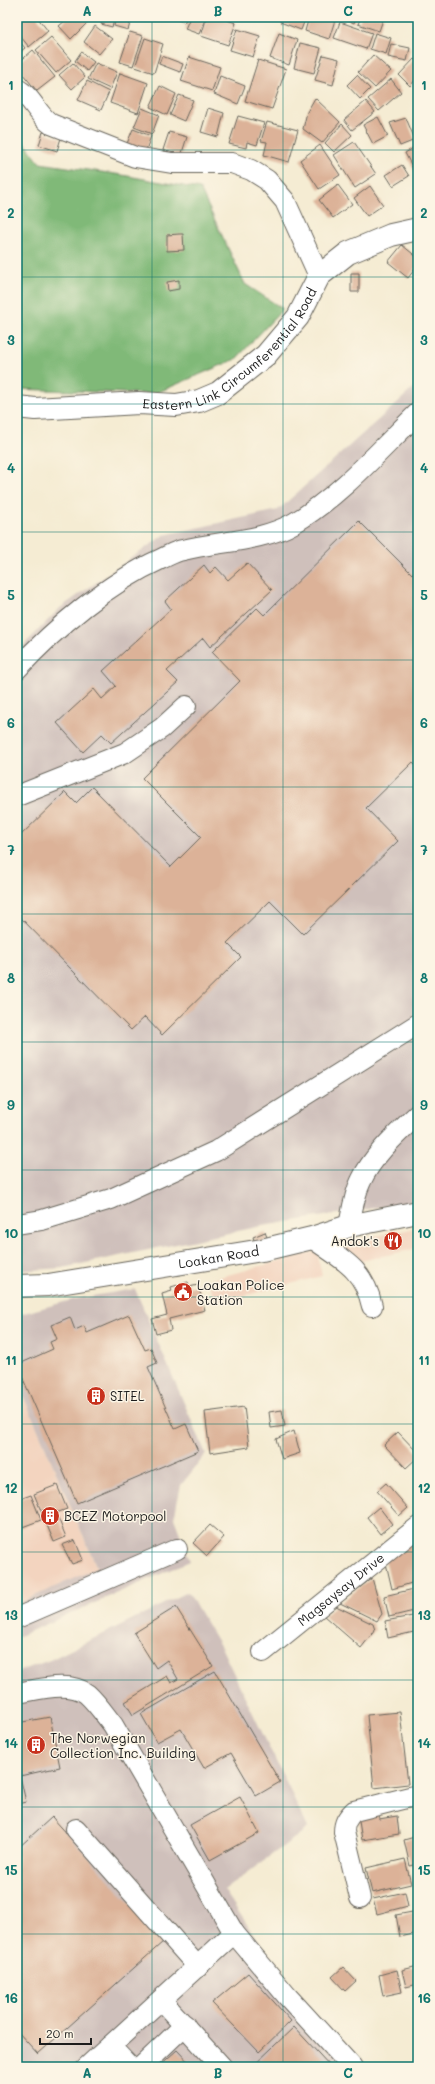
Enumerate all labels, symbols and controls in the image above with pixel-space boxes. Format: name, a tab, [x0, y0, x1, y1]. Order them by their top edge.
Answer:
text: A	[82, 2, 92, 19]
text: B	[214, 2, 223, 19]
text: C	[343, 2, 353, 19]
text: 1	[8, 76, 14, 93]
text: 1	[421, 76, 427, 93]
text: 2	[7, 204, 15, 221]
text: 2	[420, 204, 428, 221]
street label: Eastern Link Circumferential Road	[142, 284, 320, 413]
text: 3	[7, 331, 15, 348]
text: 3	[420, 331, 428, 348]
text: 4	[7, 459, 15, 476]
text: 4	[420, 459, 428, 476]
text: 5	[7, 586, 15, 603]
text: 5	[420, 586, 428, 603]
text: 6	[7, 714, 15, 731]
text: 6	[420, 714, 428, 731]
text: 7	[7, 841, 15, 858]
text: 7	[420, 841, 428, 858]
text: 8	[7, 969, 15, 986]
text: 8	[420, 969, 428, 986]
text: 9	[7, 1096, 15, 1113]
text: 9	[420, 1096, 428, 1113]
text: 10	[4, 1224, 18, 1241]
text: 10	[417, 1224, 431, 1241]
restaurant icon: Andok's	[382, 1230, 404, 1252]
place label: Andok's	[331, 1232, 379, 1249]
street label: Loakan Road	[177, 1242, 260, 1272]
place label: Loakan Police Station	[197, 1276, 285, 1308]
public building icon: Loakan Police Station	[172, 1281, 194, 1303]
text: 11	[5, 1351, 17, 1368]
text: 11	[418, 1351, 430, 1368]
building icon: SITEL	[85, 1385, 107, 1407]
place label: SITEL	[110, 1387, 145, 1404]
text: 12	[4, 1479, 18, 1496]
text: 12	[417, 1479, 431, 1496]
building icon: BCEZ Motorpool	[39, 1505, 61, 1527]
place label: BCEZ Motorpool	[64, 1507, 166, 1524]
street label: Magsaysay Drive	[294, 1549, 388, 1629]
text: 13	[4, 1606, 18, 1623]
text: 13	[417, 1606, 431, 1623]
place label: The Norwegian Collection Inc. Building	[50, 1729, 196, 1761]
text: 14	[4, 1734, 18, 1751]
building icon: The Norwegian Collection Inc. Building	[25, 1734, 47, 1756]
text: 14	[417, 1734, 431, 1751]
text: 15	[4, 1861, 18, 1878]
text: 15	[417, 1861, 431, 1878]
text: 16	[4, 1989, 18, 2006]
text: 16	[417, 1989, 431, 2006]
scale bar	[40, 2020, 91, 2046]
text: 20 m	[46, 2025, 74, 2041]
text: A	[82, 2064, 92, 2081]
text: B	[214, 2064, 223, 2081]
text: C	[343, 2064, 353, 2081]

